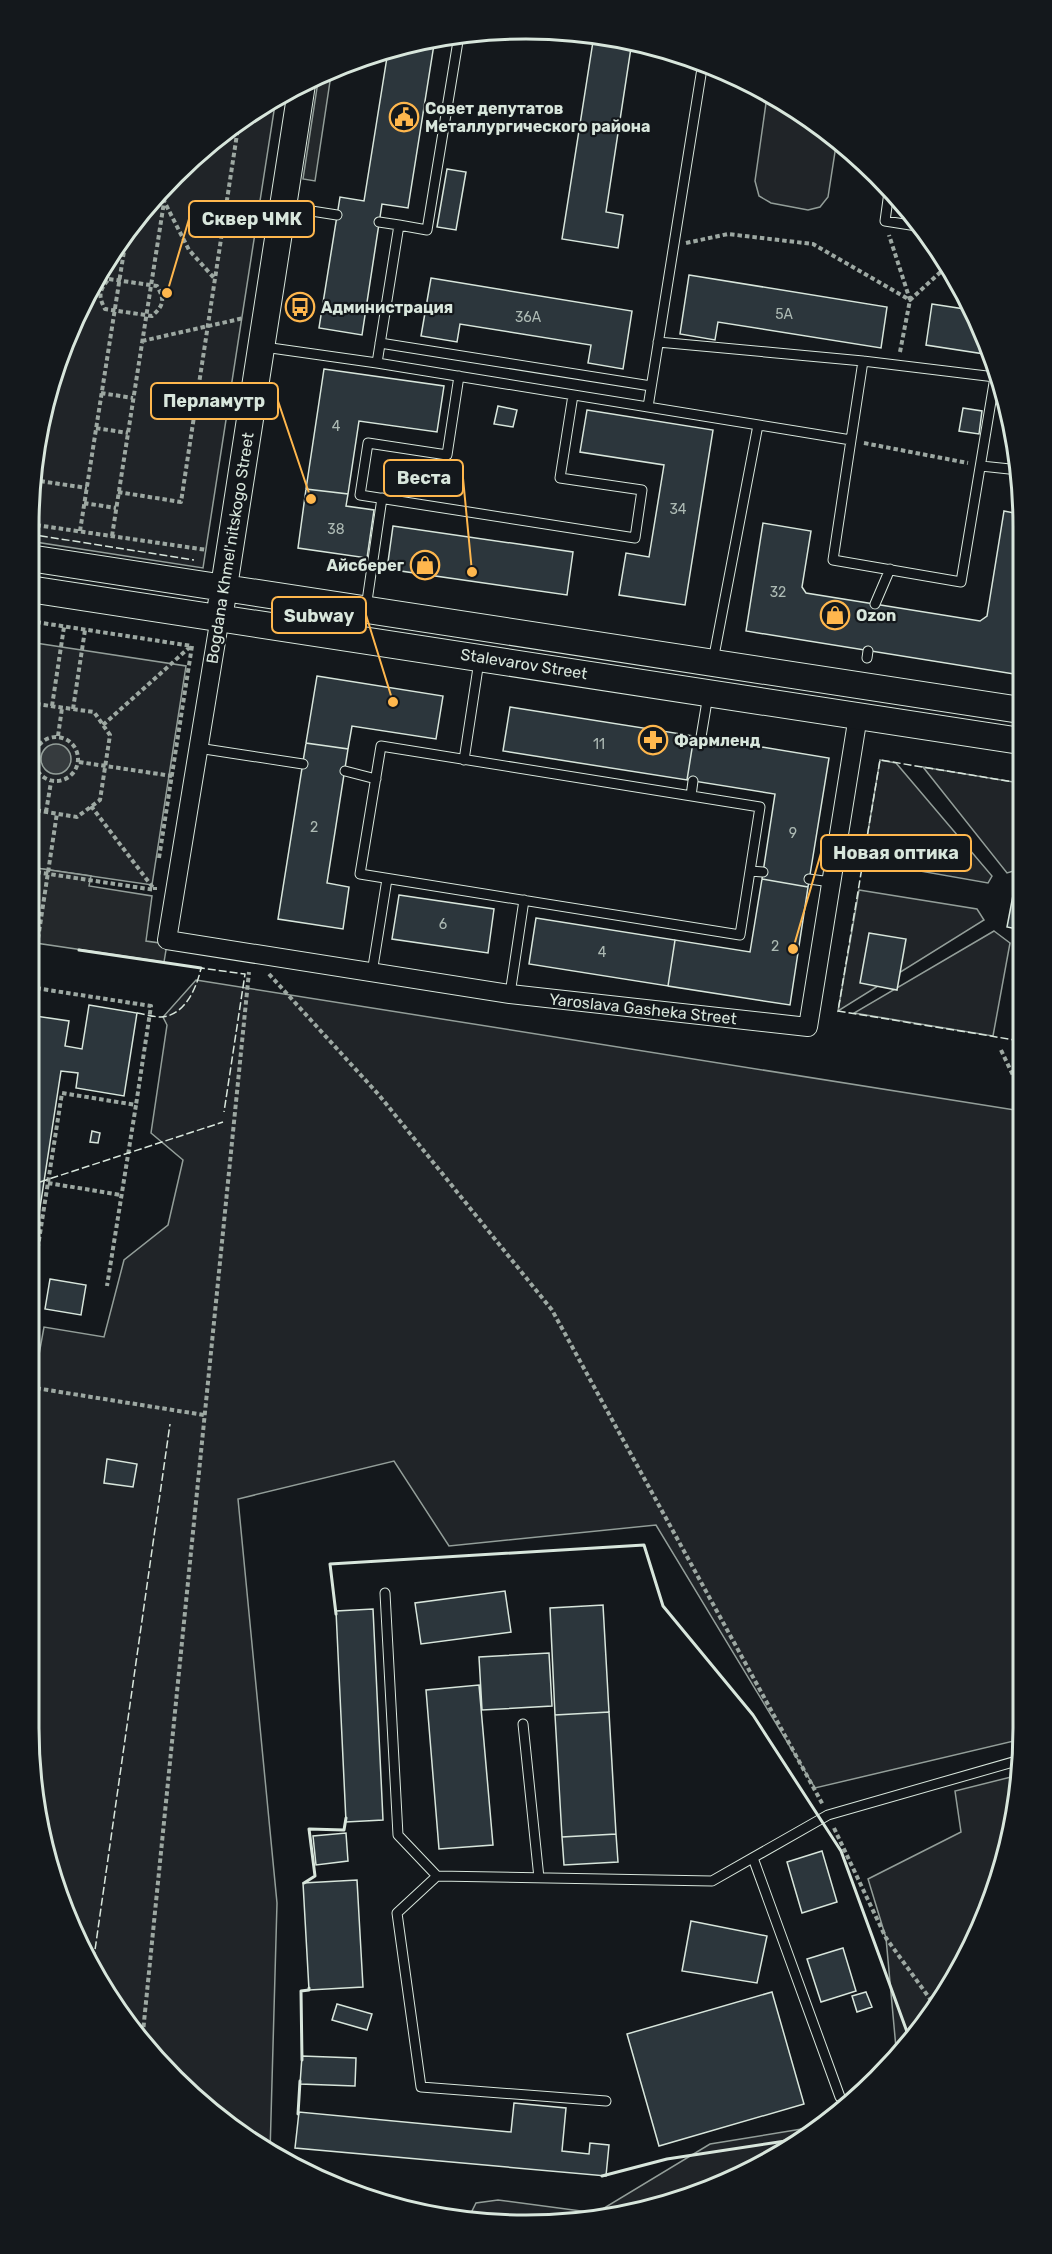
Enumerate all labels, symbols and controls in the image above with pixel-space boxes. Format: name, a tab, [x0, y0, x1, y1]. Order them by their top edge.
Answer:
place label: Совет депутатов Металлургического района	[425, 99, 650, 136]
public building icon: Совет депутатов Металлургического района	[388, 101, 420, 133]
callout: Сквер ЧМК	[189, 201, 314, 237]
text: Сквер ЧМК	[202, 208, 303, 230]
bus stop icon: Администрация	[284, 291, 316, 323]
place label: Администрация	[321, 298, 453, 317]
house number: 5А	[775, 306, 793, 323]
house number: 36А	[515, 309, 542, 326]
callout: Перламутр	[151, 383, 278, 419]
text: Перламутр	[163, 390, 265, 412]
house number: 4	[332, 418, 341, 435]
street label: Bogdana Khmel'nitskogo Street	[202, 431, 258, 665]
callout: Веста	[384, 460, 463, 496]
text: Веста	[397, 467, 451, 489]
house number: 34	[669, 501, 687, 518]
house number: 38	[327, 521, 345, 538]
shop icon: Айсберег	[409, 549, 441, 581]
place label: Айсберег	[327, 556, 405, 575]
house number: 32	[770, 584, 786, 601]
callout: Subway	[272, 597, 366, 633]
shop icon: Ozon	[819, 599, 851, 631]
text: Subway	[284, 605, 354, 627]
place label: Ozon	[856, 606, 896, 625]
street label: Stalevarov Street	[459, 645, 589, 683]
pharmacy icon: Фармленд	[637, 724, 669, 756]
place label: Фармленд	[674, 731, 761, 750]
house number: 11	[593, 736, 605, 753]
house number: 2	[310, 819, 318, 836]
house number: 9	[789, 825, 797, 842]
callout: Новая оптика	[821, 835, 971, 871]
text: Новая оптика	[833, 842, 959, 864]
house number: 6	[439, 916, 447, 933]
house number: 2	[771, 938, 779, 955]
house number: 4	[598, 944, 607, 961]
street label: Yaroslava Gasheka Street	[548, 990, 738, 1028]

